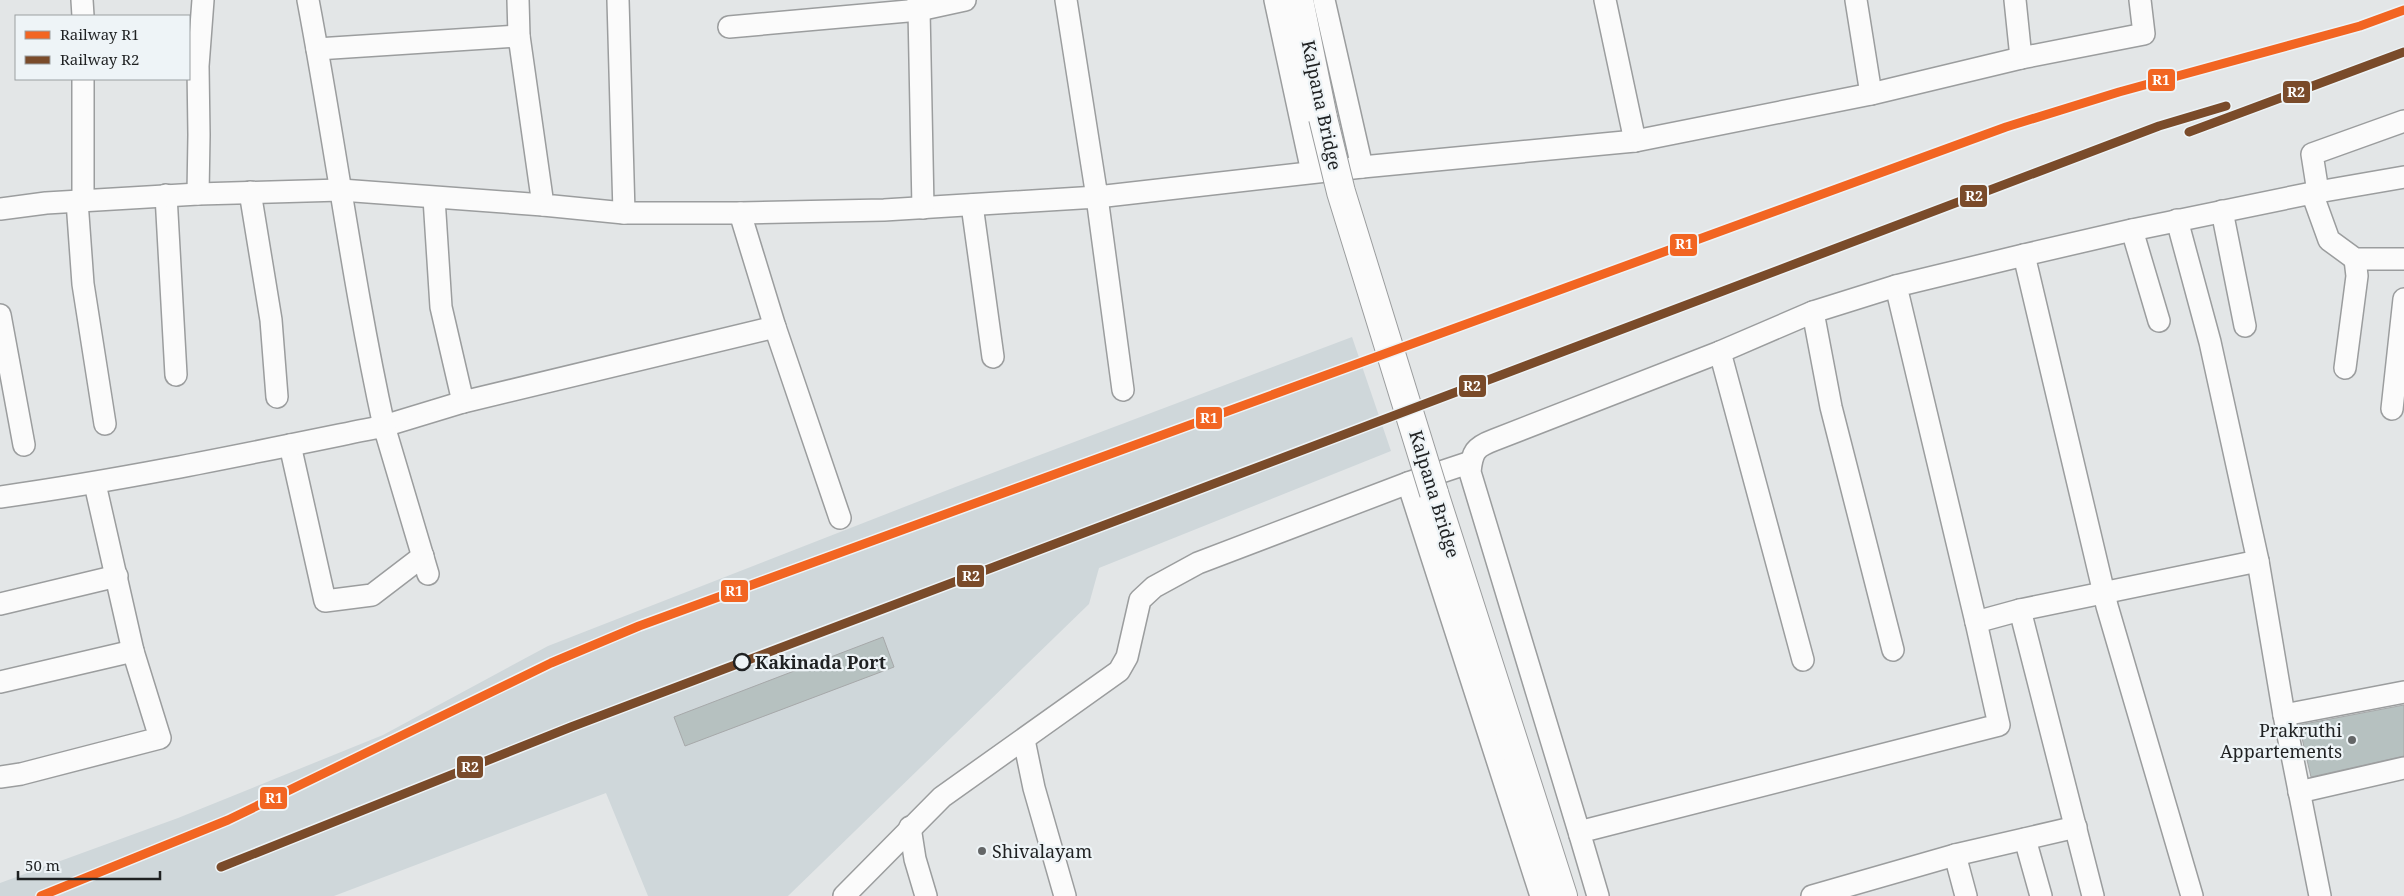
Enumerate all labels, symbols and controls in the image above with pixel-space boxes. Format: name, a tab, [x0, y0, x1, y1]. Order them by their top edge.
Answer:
legend	[15, 15, 190, 80]
text: Railway R1	[60, 24, 139, 44]
street label: Kalpana Bridge	[1297, 38, 1347, 172]
text: Railway R2	[60, 49, 139, 69]
line badge: R1	[2147, 68, 2176, 92]
text: R1	[2152, 70, 2170, 89]
line badge: R2	[2282, 80, 2311, 104]
text: R2	[2287, 82, 2305, 101]
line badge: R2	[1959, 184, 1988, 208]
text: R2	[1965, 186, 1983, 205]
line badge: R1	[1669, 233, 1698, 257]
text: R1	[1675, 234, 1693, 253]
line badge: R2	[1458, 374, 1487, 398]
text: R2	[1463, 376, 1481, 395]
line badge: R1	[1195, 406, 1223, 430]
text: R1	[1200, 408, 1218, 427]
street label: Kalpana Bridge	[1404, 427, 1466, 561]
line badge: R2	[956, 564, 985, 588]
text: R2	[962, 566, 980, 585]
line badge: R1	[720, 579, 749, 603]
text: R1	[725, 581, 743, 600]
place label: Kakinada Port	[755, 650, 886, 674]
marker: Kakinada Port	[733, 653, 751, 671]
place label: Prakruthi Appartements	[2220, 718, 2342, 763]
marker: Prakruthi Appartements	[2346, 734, 2358, 746]
line badge: R2	[456, 755, 484, 779]
text: R2	[461, 757, 479, 776]
line badge: R1	[259, 786, 288, 810]
text: R1	[265, 788, 283, 807]
place label: Shivalayam	[992, 839, 1092, 863]
marker: Shivalayam	[976, 845, 988, 857]
scale bar	[18, 848, 160, 880]
text: 50 m	[25, 855, 60, 875]

